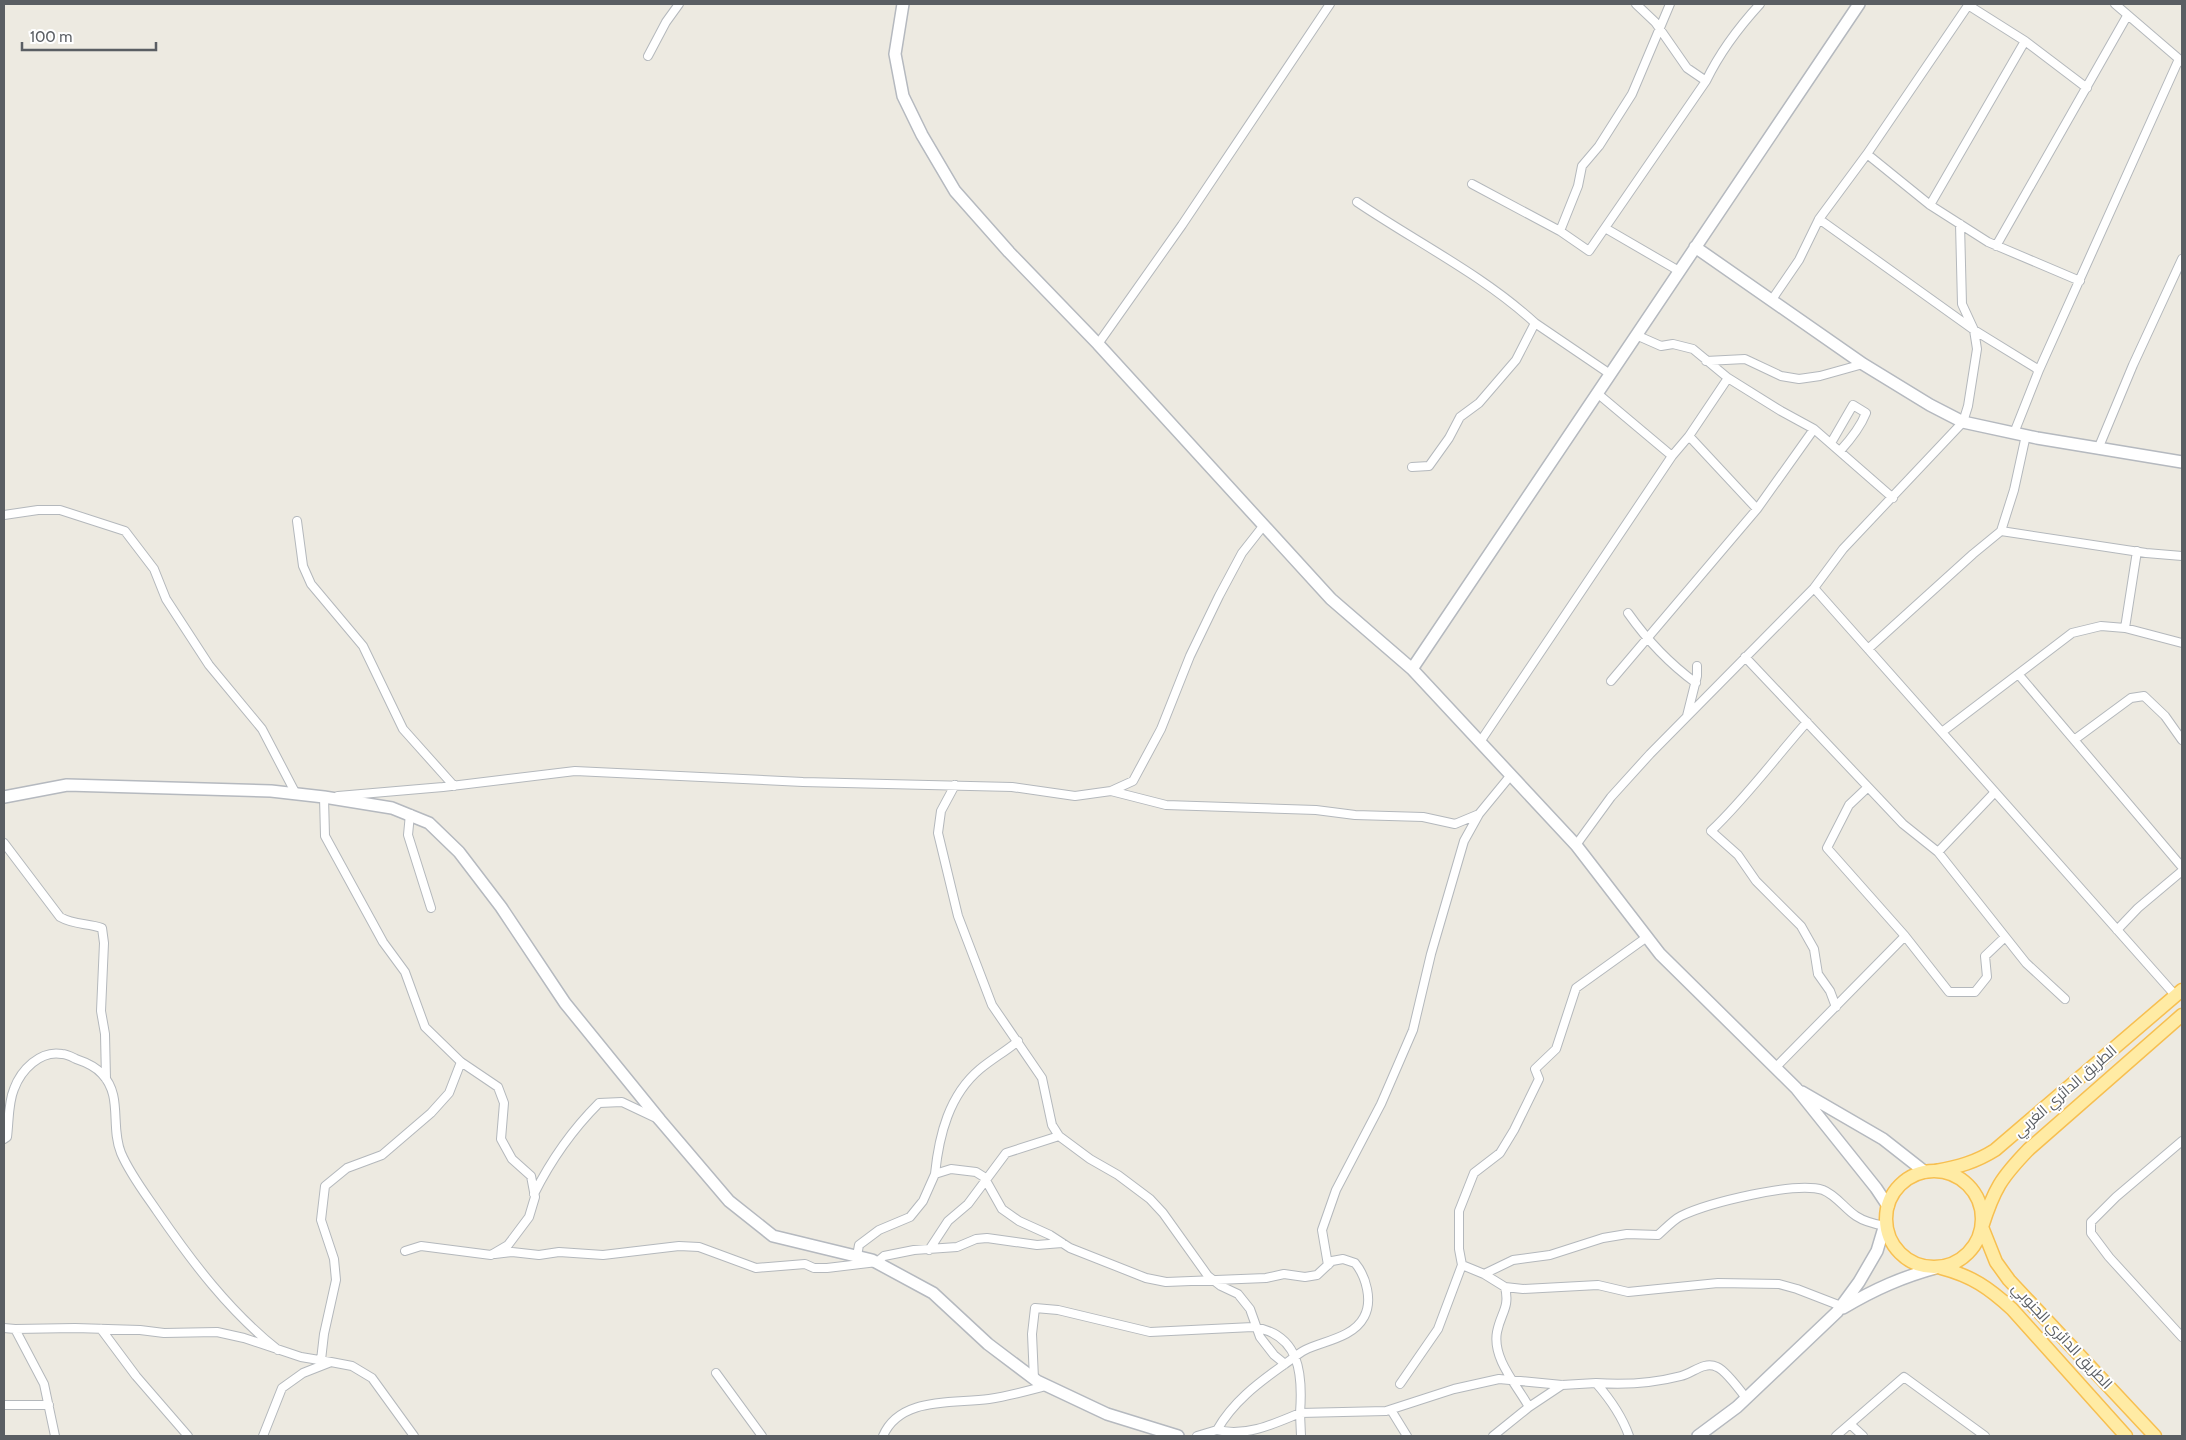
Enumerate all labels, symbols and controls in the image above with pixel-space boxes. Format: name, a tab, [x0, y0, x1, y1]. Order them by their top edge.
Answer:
scale bar	[22, 20, 156, 52]
text: 100 m	[30, 28, 72, 46]
street label: الطريق الدائري الغربي	[2010, 1041, 2122, 1143]
street label: الطريق الدائري الجنوبي	[2006, 1279, 2116, 1395]

